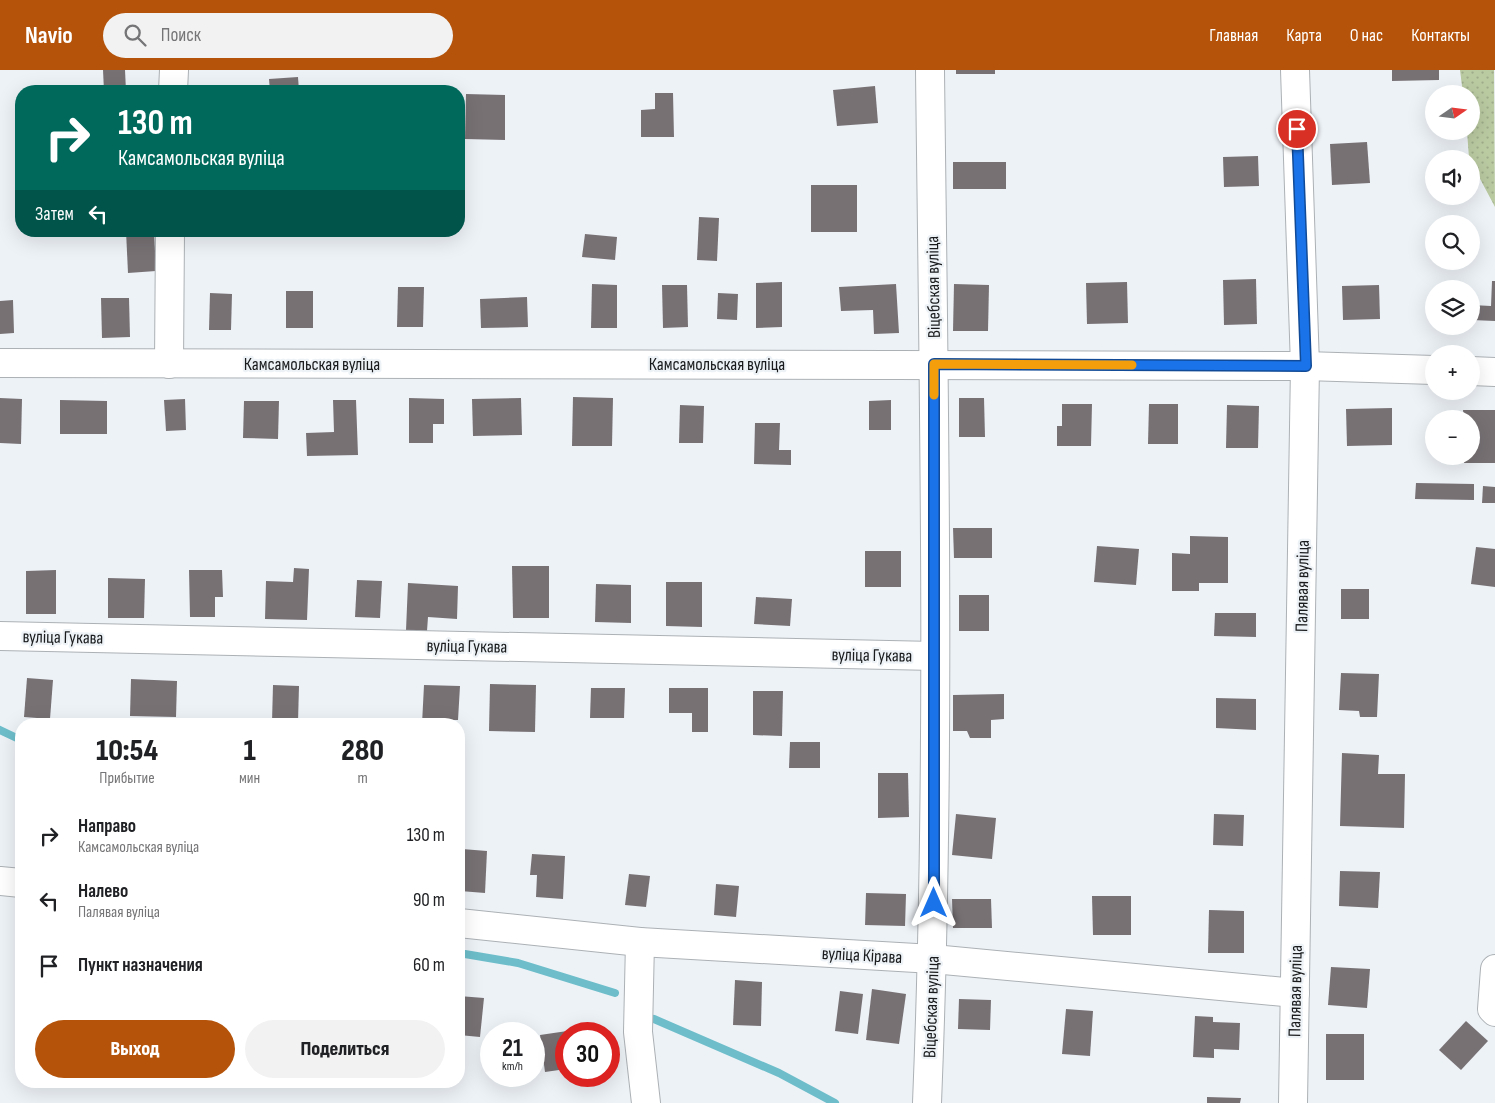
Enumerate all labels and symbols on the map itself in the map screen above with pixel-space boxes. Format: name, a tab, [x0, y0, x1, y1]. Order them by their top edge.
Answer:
north arrow	[1425, 85, 1480, 140]
pin	[1276, 108, 1318, 150]
street label: Віцебская вуліца	[922, 236, 945, 338]
street label: Камсамольская вуліца	[244, 354, 380, 375]
street label: Камсамольская вуліца	[649, 354, 785, 375]
street label: Палявая вуліца	[1291, 540, 1314, 632]
street label: вуліца Гукава	[22, 626, 104, 649]
street label: вуліца Гукава	[426, 635, 508, 658]
street label: вуліца Гукава	[831, 644, 913, 667]
position arrow	[907, 876, 959, 928]
street label: вуліца Кірава	[821, 943, 903, 968]
street label: Палявая вуліца	[1284, 945, 1307, 1037]
street label: Віцебская вуліца	[919, 955, 944, 1059]
speed limit sign: 30	[555, 1022, 620, 1087]

